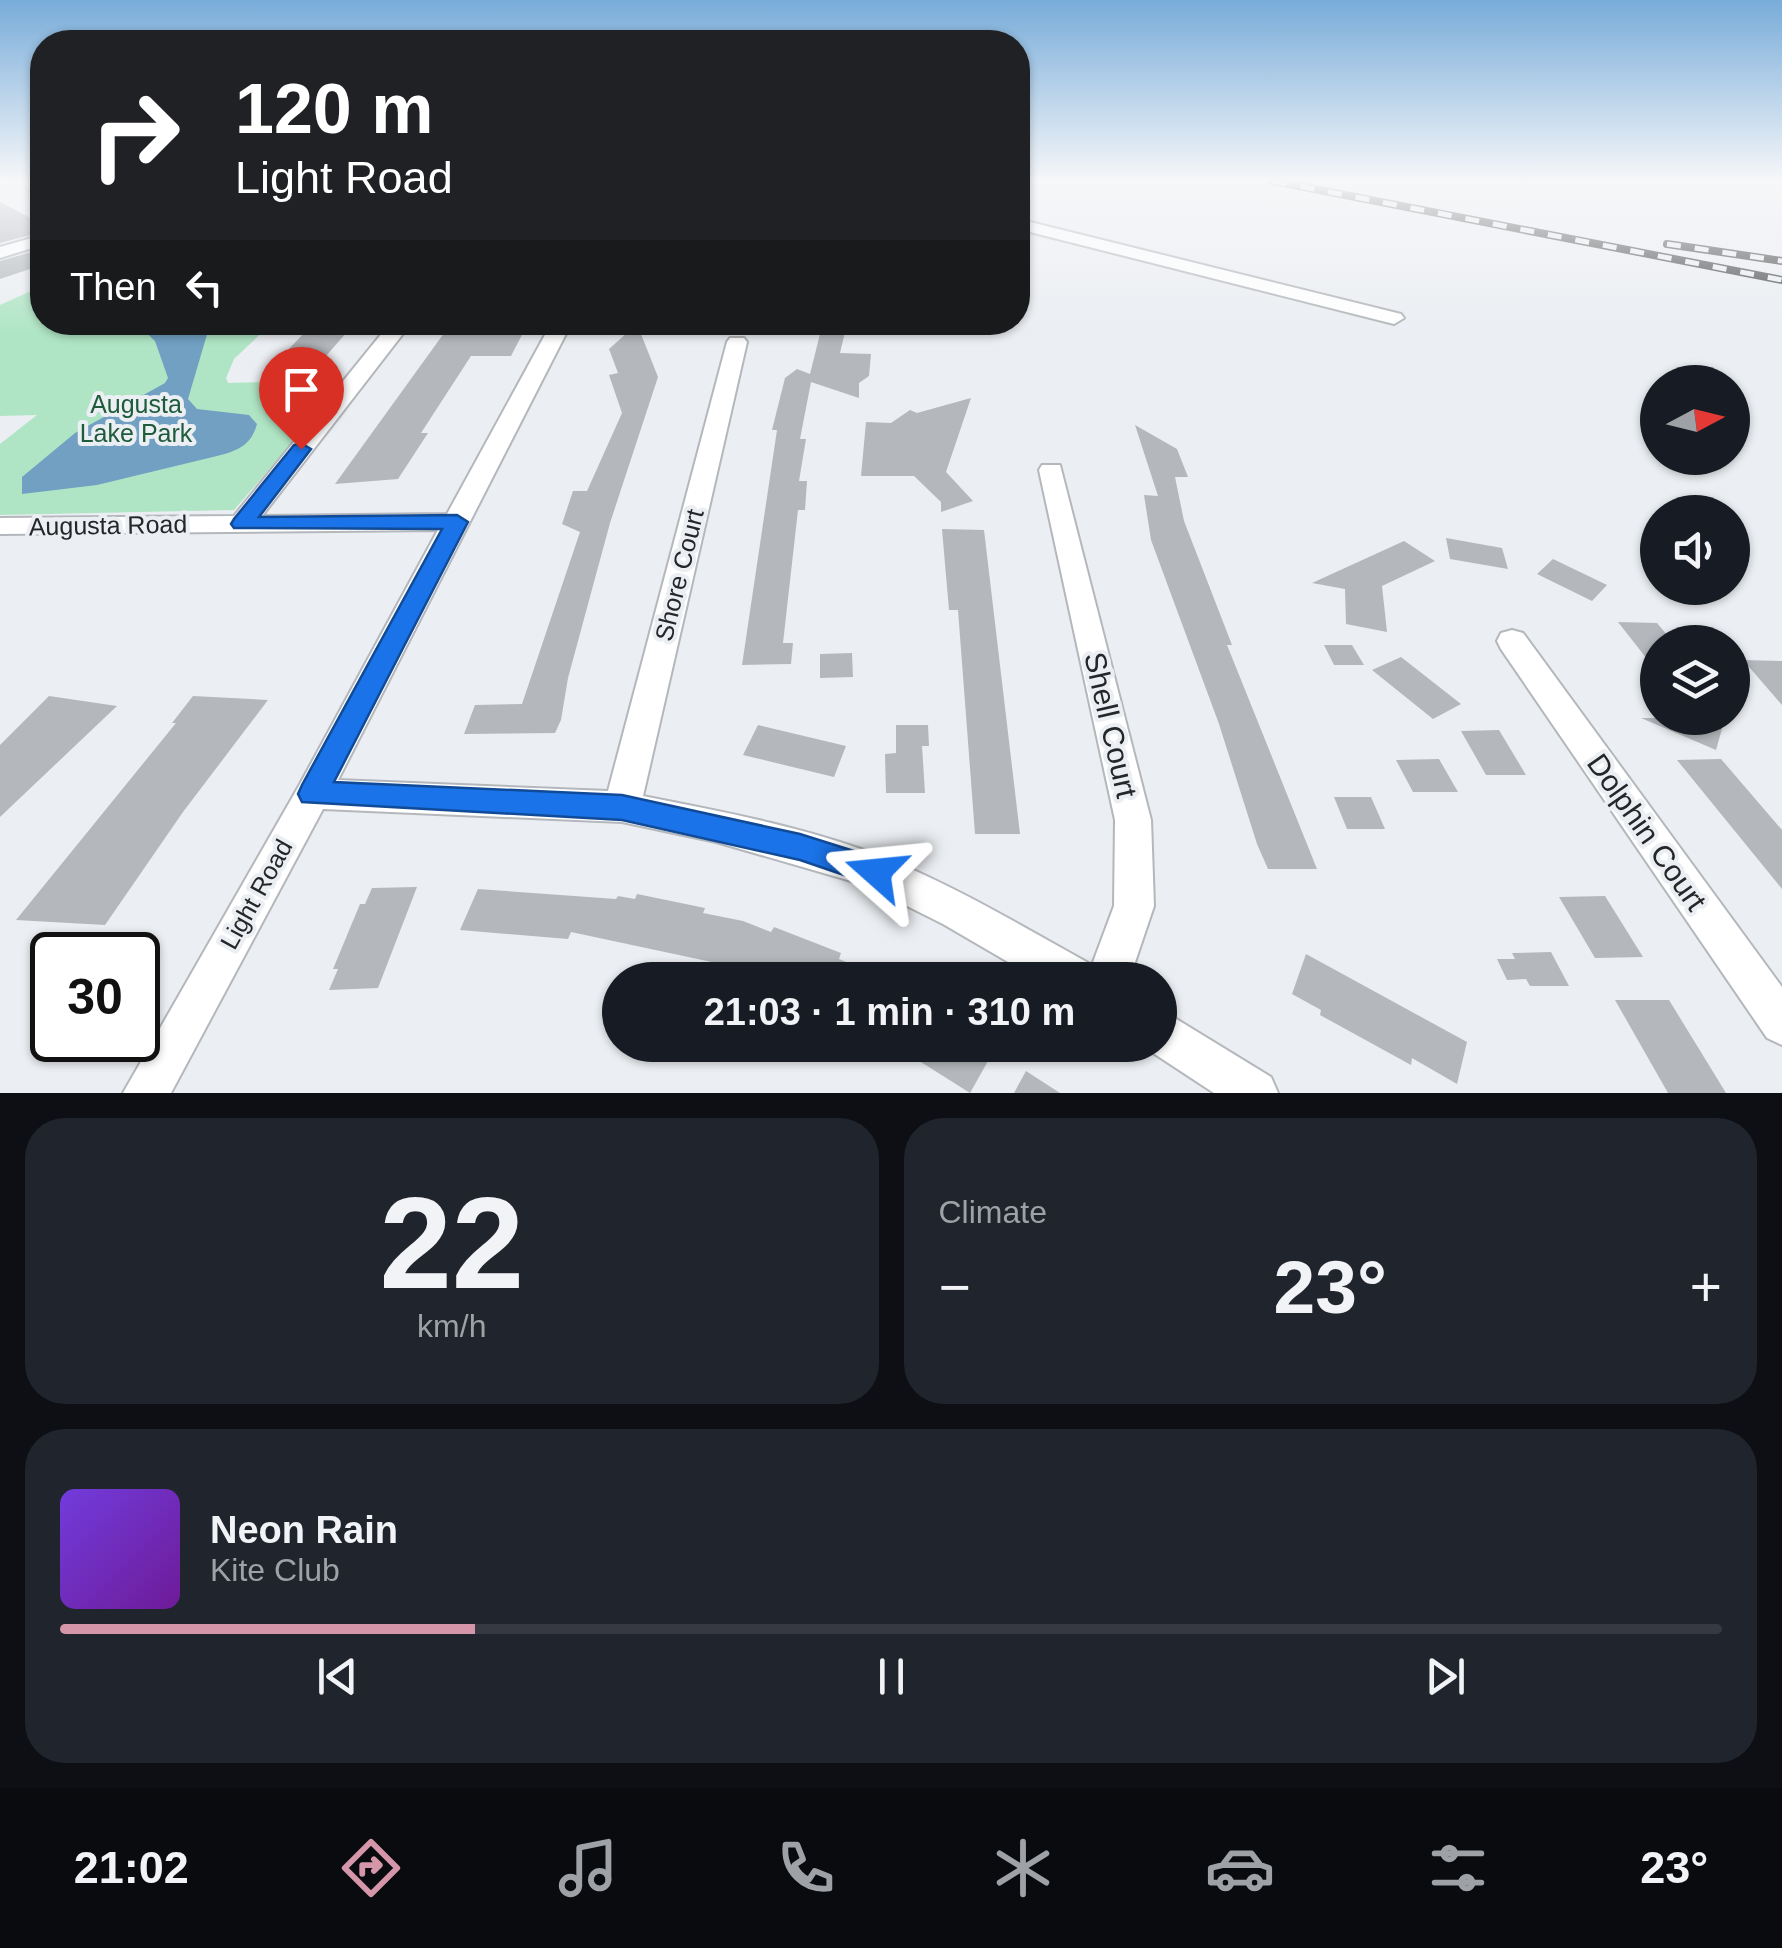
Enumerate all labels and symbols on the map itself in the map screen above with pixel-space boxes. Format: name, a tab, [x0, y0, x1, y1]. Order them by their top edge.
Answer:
pin	[259, 347, 344, 450]
north arrow	[1640, 365, 1750, 475]
park label: Augusta Lake Park	[80, 390, 193, 447]
street label: Shore Court	[649, 506, 709, 644]
street label: Augusta Road	[29, 510, 187, 540]
street label: Shell Court	[1078, 649, 1144, 802]
street label: Dolphin Court	[1581, 747, 1713, 917]
position arrow	[824, 820, 928, 924]
street label: Light Road	[214, 834, 298, 954]
speed limit sign: 30	[30, 932, 160, 1062]

